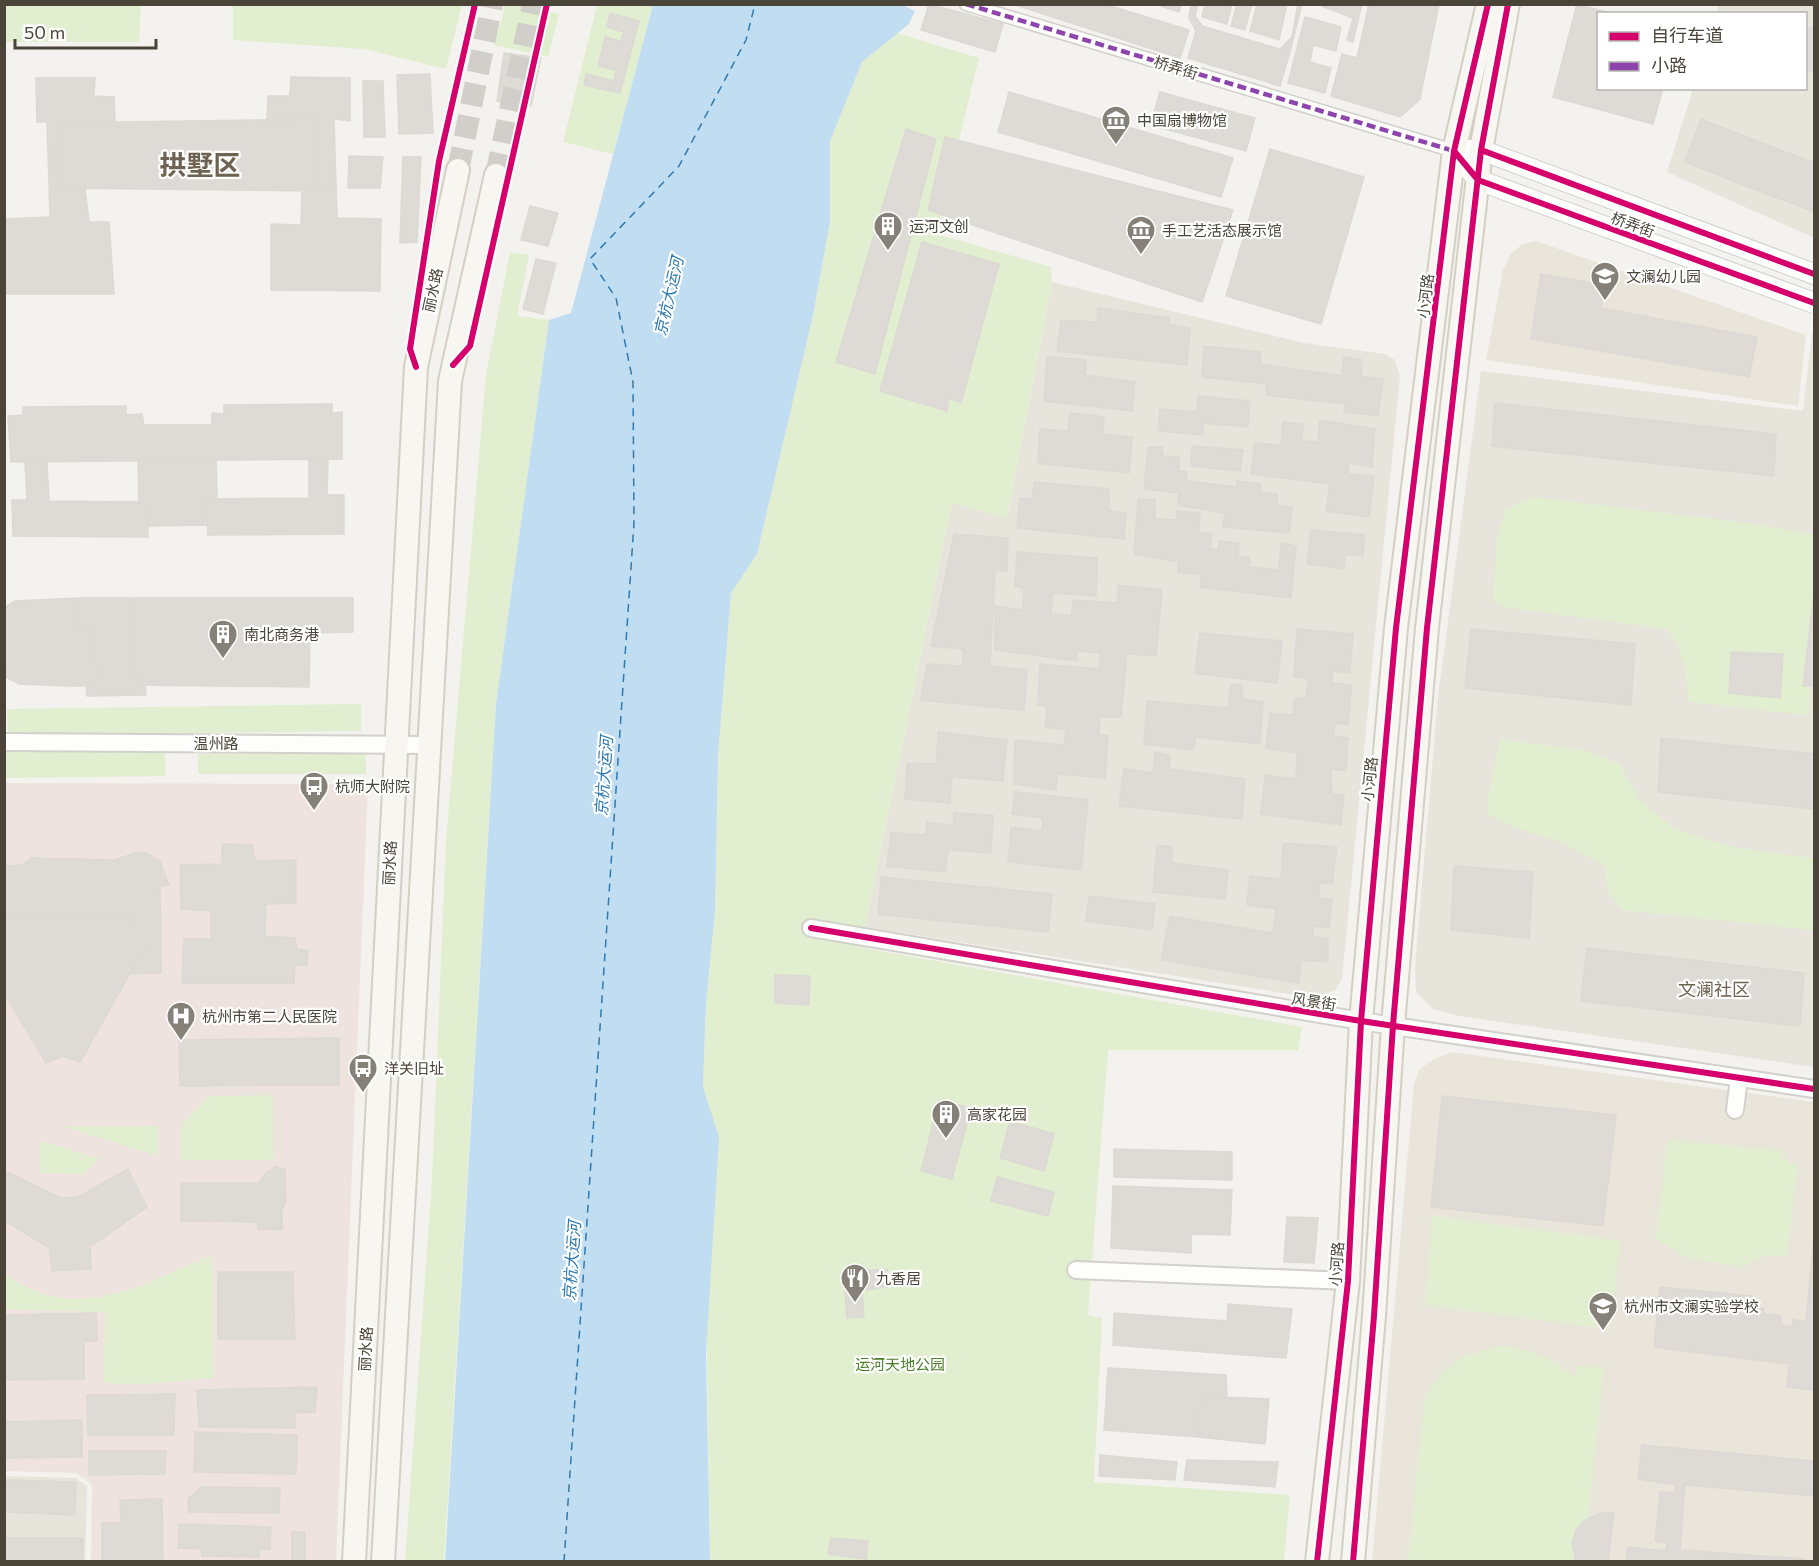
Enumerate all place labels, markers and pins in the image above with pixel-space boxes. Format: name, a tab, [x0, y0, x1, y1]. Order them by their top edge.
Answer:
museum icon: 中国扇博物馆	[1100, 104, 1132, 146]
place label: 中国扇博物馆	[1137, 111, 1227, 129]
building icon: 运河文创	[872, 210, 904, 252]
museum icon: 手工艺活态展示馆	[1125, 214, 1157, 256]
place label: 运河文创	[909, 217, 969, 235]
place label: 手工艺活态展示馆	[1162, 221, 1282, 239]
school or university icon: 文澜幼儿园	[1589, 260, 1621, 302]
place label: 文澜幼儿园	[1626, 267, 1701, 285]
building icon: 南北商务港	[207, 618, 239, 660]
place label: 南北商务港	[244, 625, 319, 643]
bus stop icon: 杭师大附院	[298, 770, 330, 812]
place label: 杭师大附院	[335, 777, 410, 795]
hospital icon: 杭州市第二人民医院	[165, 1000, 197, 1042]
place label: 杭州市第二人民医院	[202, 1007, 337, 1025]
bus stop icon: 洋关旧址	[347, 1052, 379, 1094]
place label: 洋关旧址	[384, 1059, 444, 1077]
building icon: 高家花园	[930, 1098, 962, 1140]
place label: 高家花园	[967, 1105, 1027, 1123]
restaurant icon: 九香居	[839, 1262, 871, 1304]
place label: 九香居	[876, 1269, 921, 1287]
school or university icon: 杭州市文澜实验学校	[1587, 1290, 1619, 1332]
place label: 杭州市文澜实验学校	[1624, 1297, 1759, 1315]

